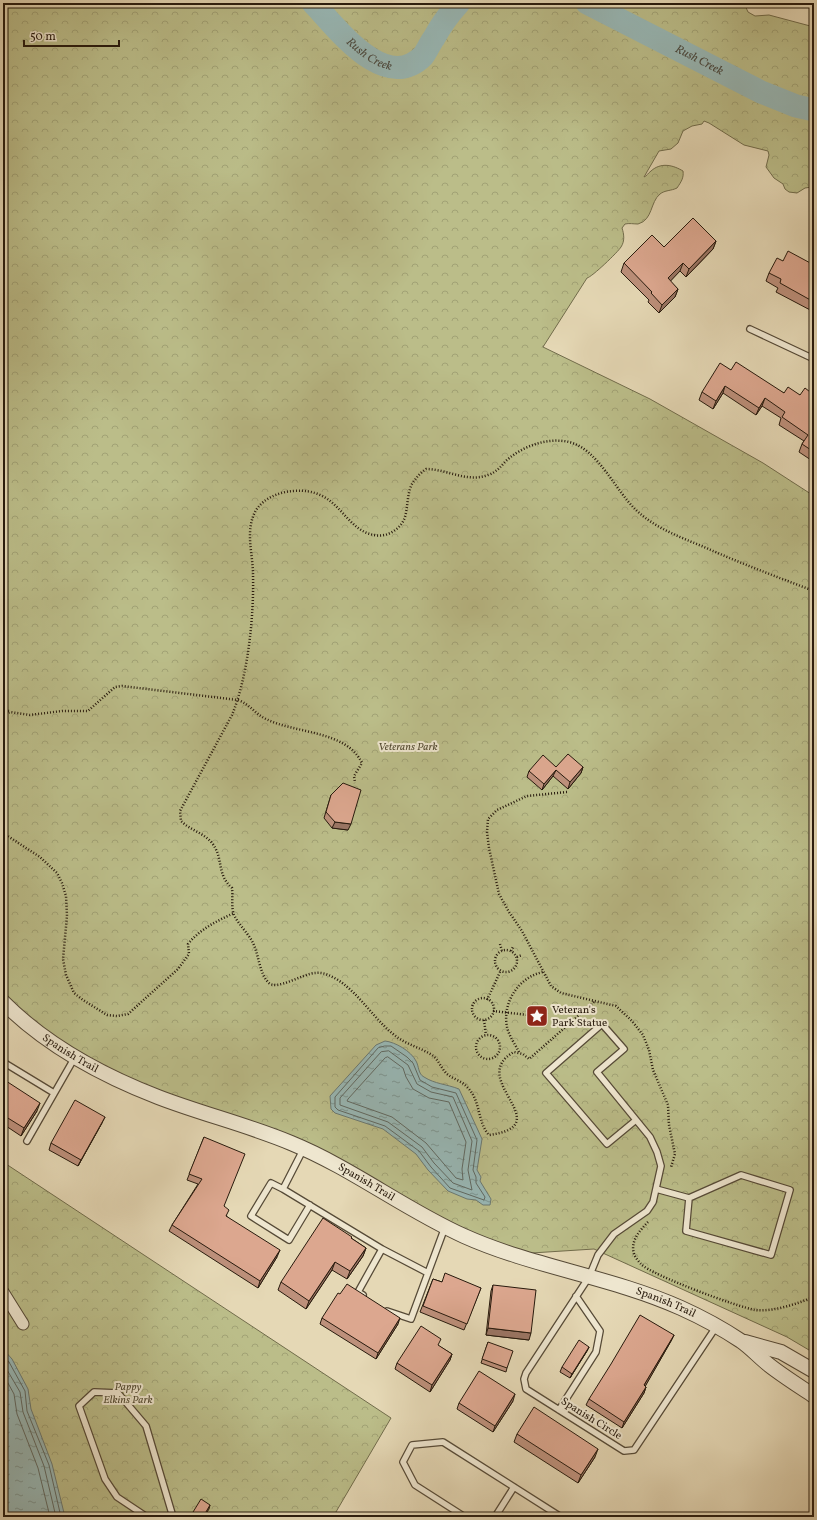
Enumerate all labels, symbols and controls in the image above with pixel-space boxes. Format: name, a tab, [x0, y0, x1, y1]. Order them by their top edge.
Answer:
scale bar	[24, 22, 119, 48]
text: 50 m	[30, 29, 56, 45]
water label: Rush Creek	[342, 34, 394, 75]
water label: Rush Creek	[672, 41, 726, 80]
park label: Veterans Park	[378, 740, 438, 755]
place icon: Veteran's Park Statue	[524, 1003, 550, 1029]
place label: Veteran's Park Statue	[552, 1003, 607, 1031]
street label: Spanish Trail	[39, 1030, 101, 1076]
street label: Spanish Trail	[335, 1160, 398, 1205]
street label: Spanish Trail	[634, 1284, 698, 1321]
park label: Pappy Elkins Park	[103, 1380, 153, 1408]
street label: Spanish Circle	[558, 1394, 624, 1444]

